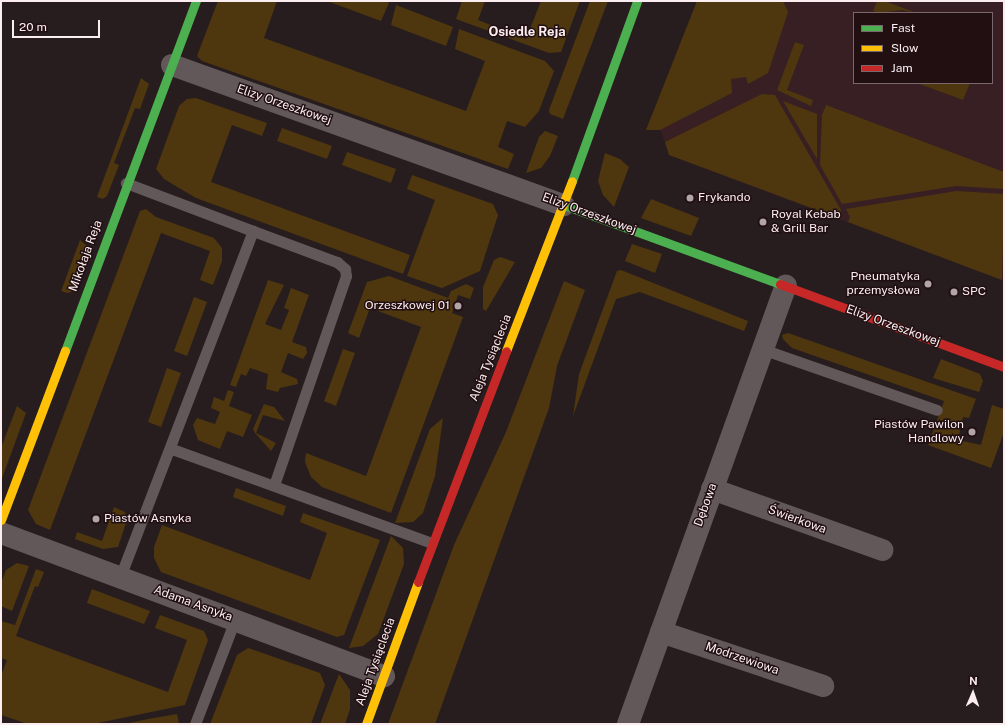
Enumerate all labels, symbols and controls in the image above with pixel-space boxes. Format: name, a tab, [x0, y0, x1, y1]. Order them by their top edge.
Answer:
scale bar	[14, 12, 102, 38]
legend	[853, 12, 993, 84]
text: 20 m	[19, 20, 47, 34]
text: Fast	[891, 21, 915, 35]
district label: Osiedle Reja	[488, 24, 566, 40]
text: Slow	[891, 41, 918, 55]
text: Jam	[891, 61, 913, 75]
street label: Elizy Orzeszkowej	[235, 82, 333, 128]
street label: Elizy Orzeszkowej	[540, 190, 638, 238]
place label: Frykando	[698, 191, 750, 205]
marker: Frykando	[685, 193, 695, 203]
place label: Royal Kebab & Grill Bar	[771, 208, 841, 236]
marker: Royal Kebab & Grill Bar	[758, 217, 768, 227]
street label: Mikołaja Reja	[66, 218, 106, 294]
place label: Pneumatyka przemysłowa	[847, 270, 920, 298]
marker: Pneumatyka przemysłowa	[923, 279, 933, 289]
place label: SPC	[962, 285, 986, 299]
marker: SPC	[949, 287, 959, 297]
place label: Orzeszkowej 01	[365, 299, 450, 313]
marker: Orzeszkowej 01	[453, 301, 463, 311]
street label: Elizy Orzeszkowej	[844, 302, 942, 350]
street label: Aleja Tysiąclecia	[467, 312, 515, 404]
place label: Piastów Pawilon Handlowy	[874, 418, 964, 446]
marker: Piastów Pawilon Handlowy	[967, 427, 977, 437]
street label: Dębowa	[692, 481, 720, 529]
street label: Świerkowa	[766, 503, 828, 537]
place label: Piastów Asnyka	[104, 512, 191, 526]
marker: Piastów Asnyka	[91, 514, 101, 524]
street label: Adama Asnyka	[152, 583, 234, 625]
street label: Aleja Tysiąclecia	[353, 616, 399, 708]
street label: Modrzewiowa	[703, 640, 781, 678]
north arrow	[953, 673, 993, 713]
text: N	[969, 675, 978, 687]

